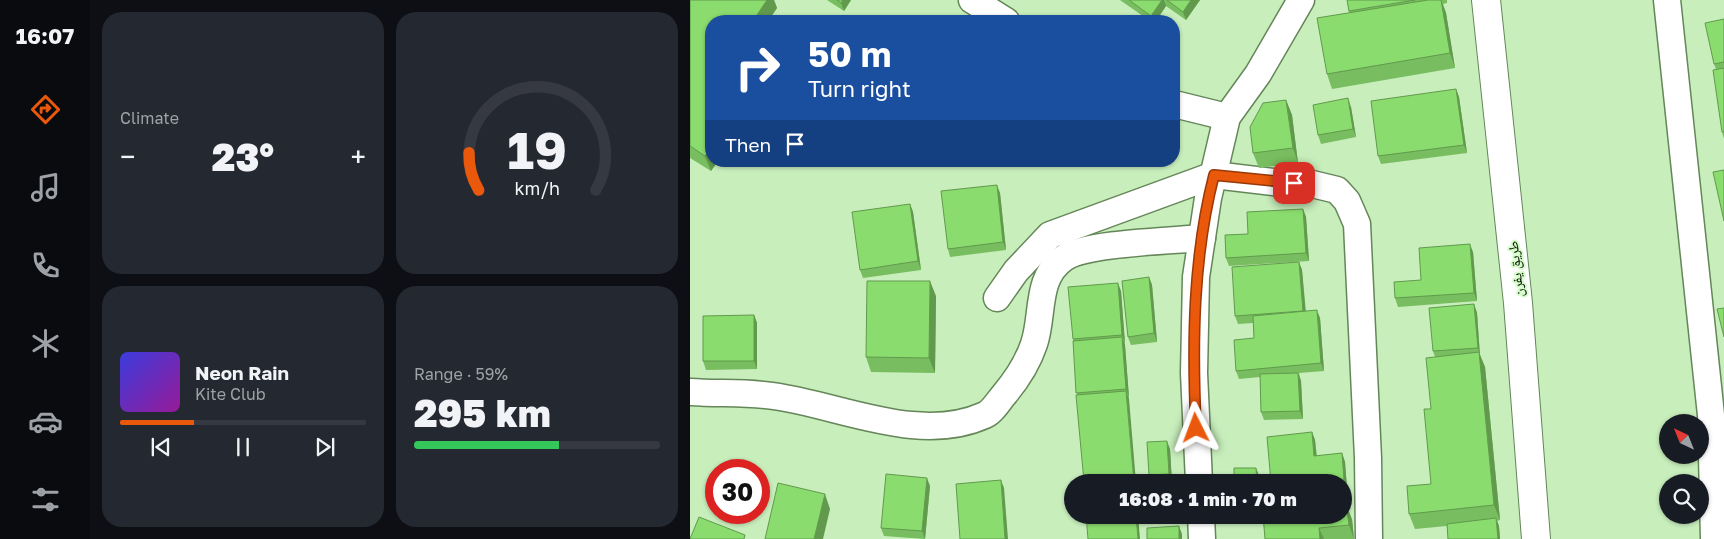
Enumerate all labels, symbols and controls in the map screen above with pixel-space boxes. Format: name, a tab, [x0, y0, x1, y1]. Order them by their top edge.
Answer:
text: 16:07	[16, 22, 74, 49]
text: 50 m	[808, 33, 891, 75]
icon: right	[725, 35, 790, 100]
text: Turn right	[808, 75, 911, 102]
icon: directions	[28, 92, 63, 127]
text: Climate	[120, 108, 179, 128]
text: 19	[507, 118, 567, 180]
icon: arrive	[781, 130, 809, 158]
text: Then	[725, 133, 771, 156]
text: 23°	[212, 134, 274, 179]
text: −	[120, 140, 135, 173]
text: +	[351, 140, 366, 173]
pin	[1273, 162, 1315, 204]
icon: arrive	[1280, 169, 1308, 197]
icon: music	[28, 170, 63, 205]
text: km/h	[514, 177, 560, 199]
street label: طريق يفرن	[1504, 240, 1528, 298]
icon: phone	[28, 248, 63, 283]
icon: climate	[28, 326, 63, 361]
text: Neon Rain	[195, 361, 289, 384]
text: Range · 59%	[414, 364, 508, 384]
text: Kite Club	[195, 384, 266, 404]
text: 295 km	[414, 390, 551, 435]
position arrow	[1169, 401, 1221, 453]
icon: car	[28, 404, 63, 439]
north arrow	[1659, 414, 1709, 464]
map controls	[1659, 414, 1709, 524]
icon: previous	[147, 433, 175, 461]
icon: pause	[229, 433, 257, 461]
icon: next	[311, 433, 339, 461]
speed limit sign: 30	[705, 459, 770, 524]
button: search	[1659, 474, 1709, 524]
icon: filters	[28, 482, 63, 517]
text: 16:08 · 1 min · 70 m	[1119, 487, 1297, 510]

